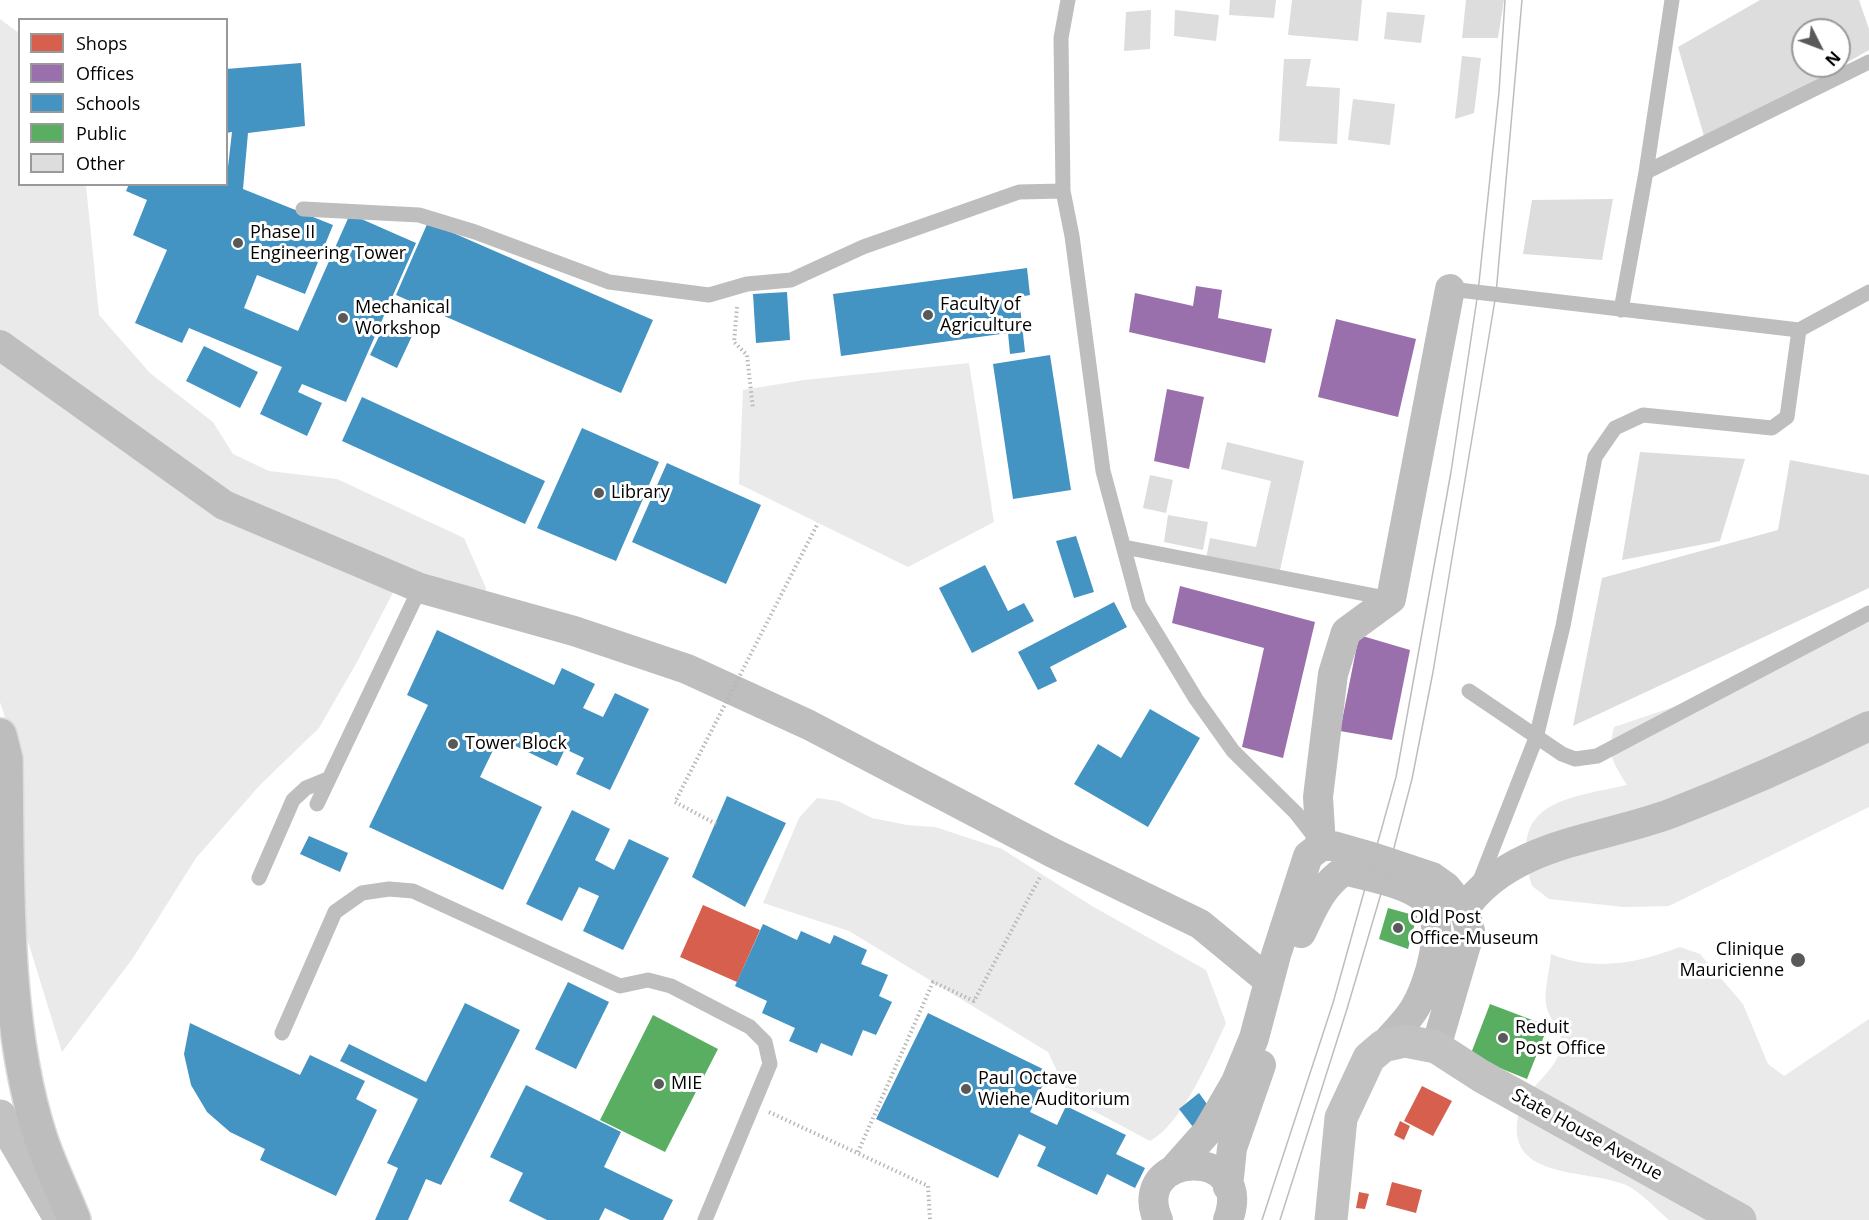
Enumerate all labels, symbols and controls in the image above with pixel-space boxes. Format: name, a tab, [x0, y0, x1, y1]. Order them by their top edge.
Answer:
legend	[18, 18, 228, 186]
north arrow	[1791, 18, 1851, 78]
text: Shops	[76, 31, 127, 55]
text: N	[1820, 47, 1845, 71]
text: Offices	[76, 61, 134, 85]
text: Schools	[76, 91, 140, 115]
text: Public	[76, 121, 127, 145]
text: Other	[76, 151, 125, 175]
place label: Phase II Engineering Tower	[250, 222, 406, 264]
marker: Phase II Engineering Tower	[231, 236, 245, 250]
place label: Faculty of Agriculture	[940, 294, 1032, 336]
place label: Mechanical Workshop	[355, 297, 450, 340]
marker: Faculty of Agriculture	[921, 308, 935, 322]
marker: Mechanical Workshop	[336, 311, 350, 325]
place label: Library	[611, 482, 670, 504]
marker: Library	[592, 486, 606, 500]
place label: Tower Block	[465, 733, 567, 755]
marker: Tower Block	[446, 737, 460, 751]
place label: Old Post Office-Museum	[1410, 907, 1539, 950]
marker: Old Post Office-Museum	[1391, 921, 1405, 935]
place label: Clinique Mauricienne	[1679, 939, 1784, 982]
marker: Clinique Mauricienne	[1789, 951, 1807, 969]
place label: Reduit Post Office	[1515, 1017, 1606, 1060]
marker: Reduit Post Office	[1496, 1031, 1510, 1045]
place label: Paul Octave Wiehe Auditorium	[978, 1068, 1130, 1110]
place label: MIE	[671, 1073, 702, 1095]
marker: MIE	[652, 1077, 666, 1091]
marker: Paul Octave Wiehe Auditorium	[959, 1082, 973, 1096]
street label: State House Avenue	[1508, 1085, 1666, 1185]

